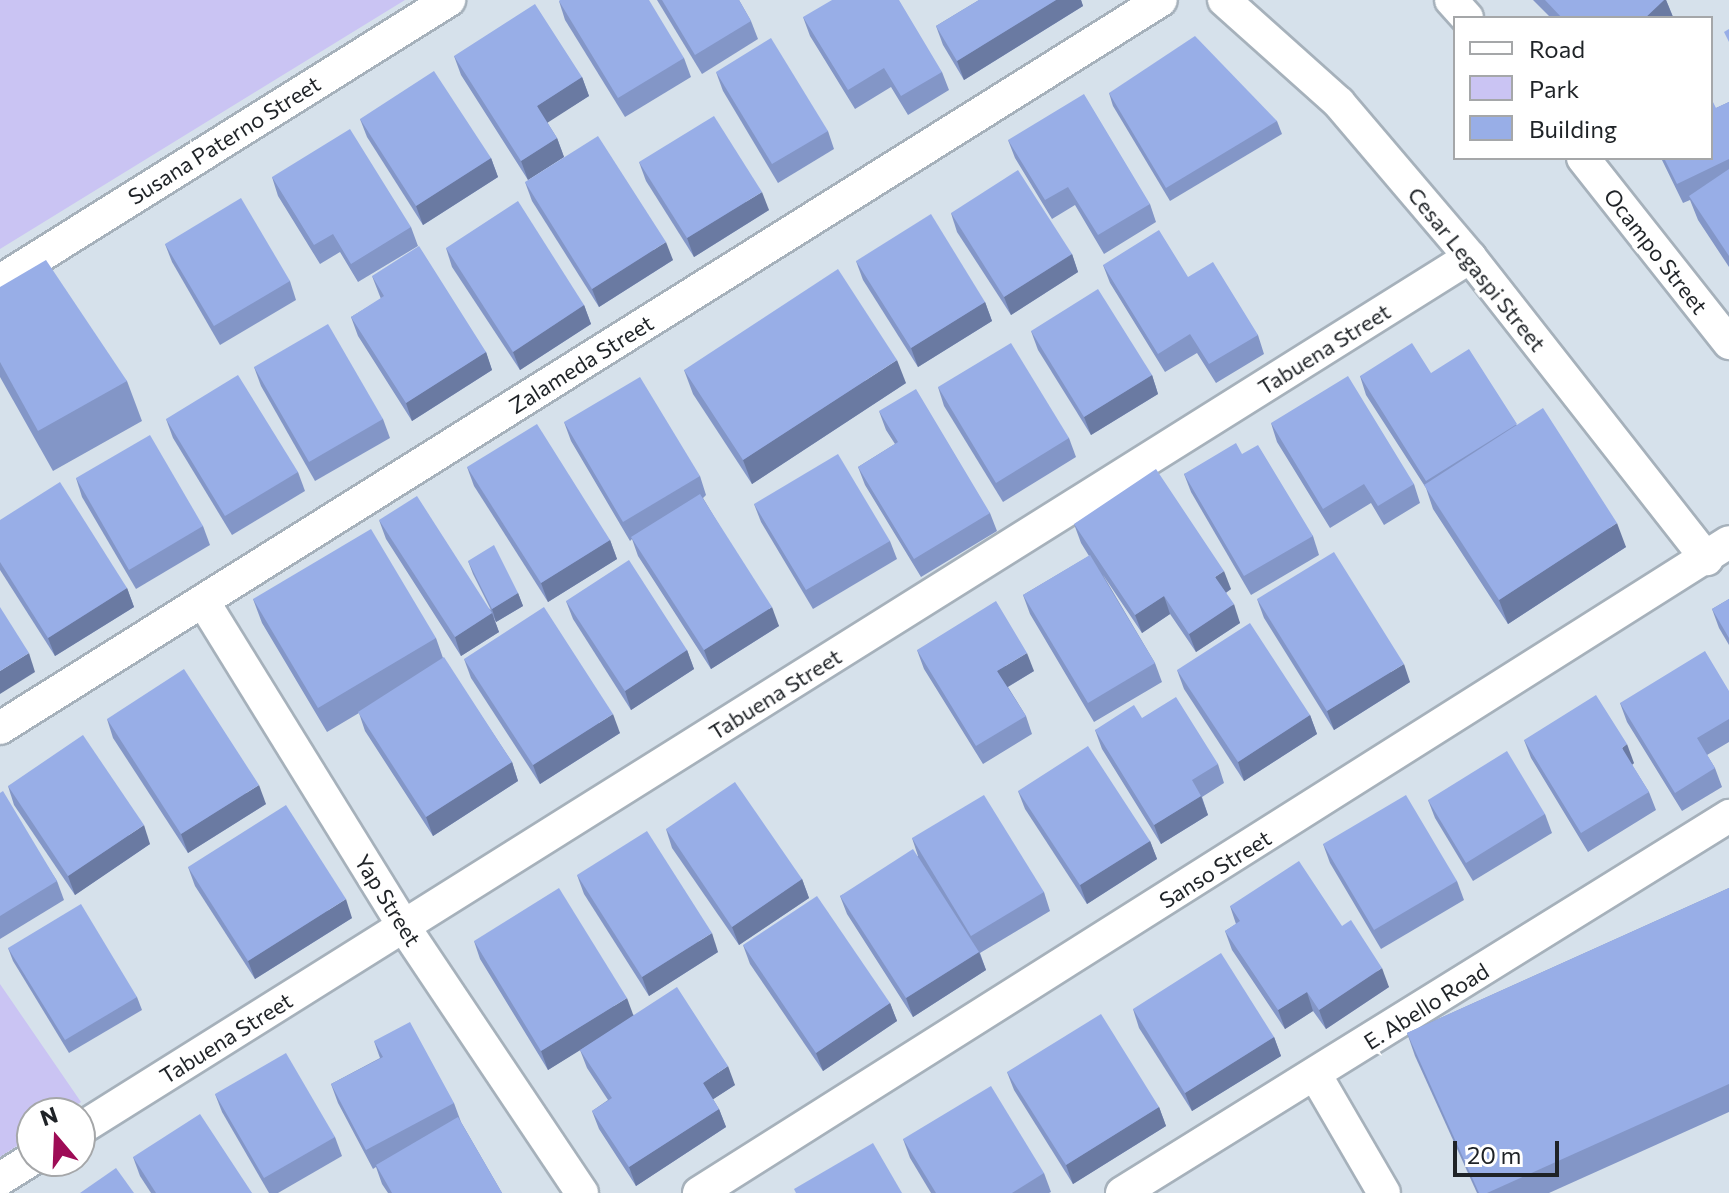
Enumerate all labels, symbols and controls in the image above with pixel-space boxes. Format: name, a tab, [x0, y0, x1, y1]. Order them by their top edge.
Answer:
legend	[1453, 16, 1713, 160]
text: Road	[1529, 34, 1585, 63]
street label: Susana Paterno Street	[123, 70, 325, 210]
text: Park	[1529, 74, 1579, 103]
text: Building	[1529, 114, 1617, 143]
street label: Cesar Legaspi Street	[1403, 182, 1551, 356]
street label: Ocampo Street	[1599, 183, 1713, 319]
street label: Tabuena Street	[1253, 298, 1395, 400]
street label: Zalameda Street	[504, 309, 658, 419]
street label: Tabuena Street	[704, 643, 846, 745]
street label: Sanso Street	[1154, 824, 1276, 914]
street label: Yap Street	[349, 849, 427, 951]
street label: E. Abello Road	[1359, 957, 1493, 1055]
street label: Tabuena Street	[155, 987, 297, 1089]
north arrow	[16, 1097, 96, 1177]
text: N	[36, 1100, 61, 1131]
scale bar	[1457, 1125, 1563, 1175]
text: 20 m	[1467, 1140, 1521, 1169]

